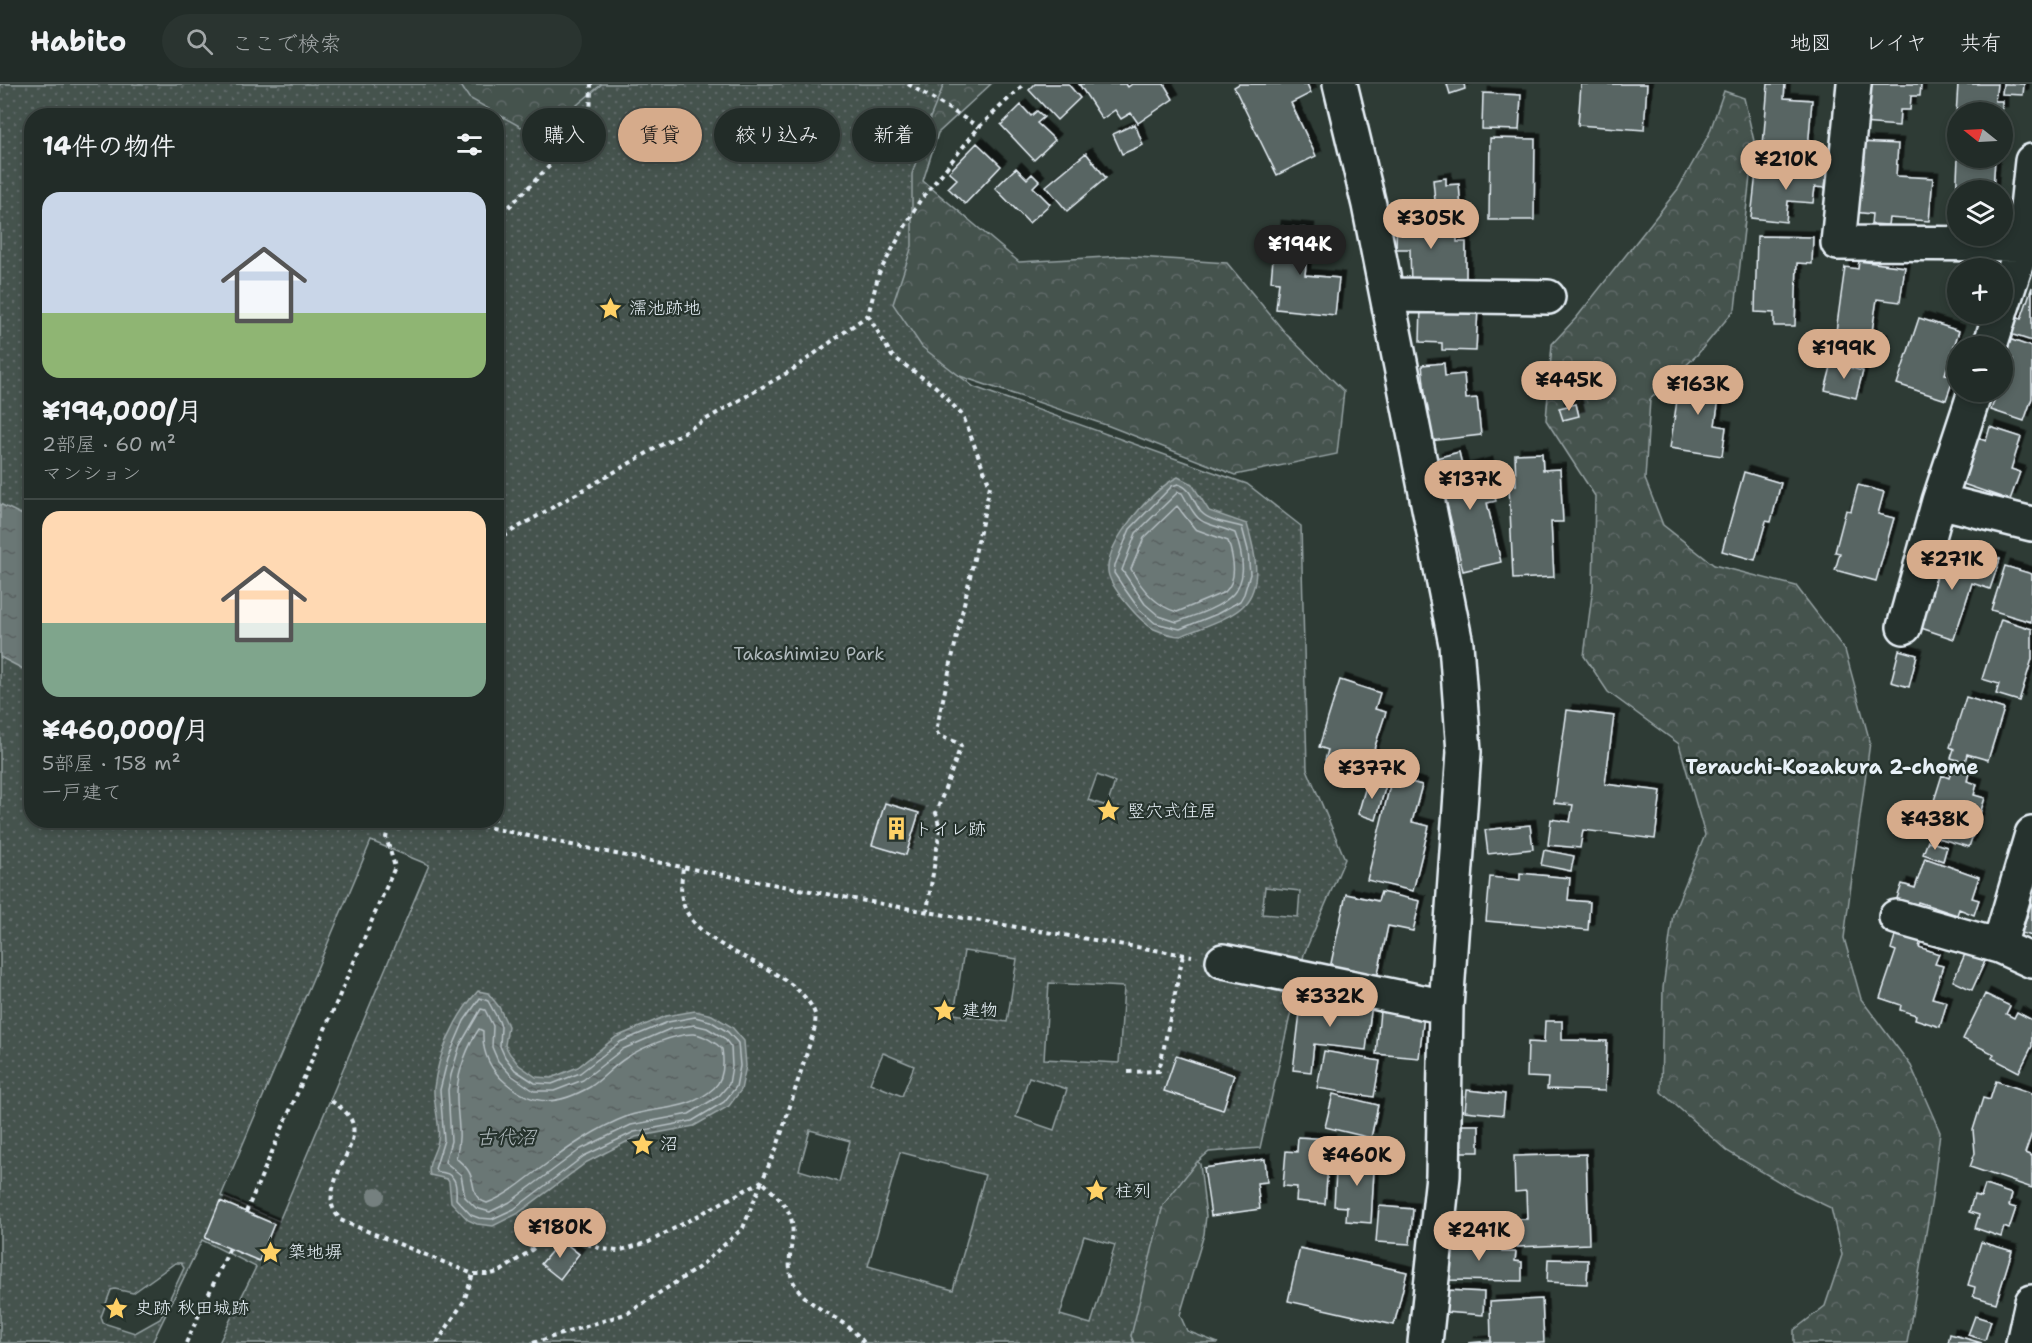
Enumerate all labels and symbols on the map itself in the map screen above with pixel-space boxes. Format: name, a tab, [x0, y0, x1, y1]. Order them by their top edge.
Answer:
north arrow	[1947, 102, 2013, 168]
pin: ¥210K	[1744, 140, 1828, 191]
pin: ¥305K	[1389, 199, 1473, 250]
pin: ¥194K	[1258, 225, 1342, 276]
place icon: 濡池跡地	[598, 295, 624, 321]
place label: 濡池跡地	[629, 296, 701, 320]
pin: ¥199K	[1802, 329, 1886, 380]
pin: ¥445K	[1527, 361, 1611, 412]
pin: ¥163K	[1656, 365, 1740, 416]
pin: ¥137K	[1428, 460, 1512, 511]
pin: ¥271K	[1910, 540, 1994, 591]
park label: Takashimizu Park	[733, 642, 885, 666]
pin: ¥377K	[1330, 749, 1414, 800]
district label: Terauchi-Kozakura 2-chome	[1686, 754, 1978, 780]
place icon: 竪穴式住居	[1096, 798, 1122, 824]
place label: 竪穴式住居	[1127, 799, 1217, 823]
pin: ¥438K	[1893, 800, 1977, 851]
building icon: トイレ跡	[883, 816, 909, 842]
place label: トイレ跡	[914, 817, 986, 841]
pin: ¥332K	[1288, 977, 1372, 1028]
place icon: 建物	[931, 997, 957, 1023]
place label: 建物	[962, 998, 998, 1022]
water label: 古代沼	[476, 1124, 538, 1150]
place icon: 沼	[629, 1131, 655, 1157]
place label: 沼	[660, 1132, 678, 1156]
pin: ¥460K	[1315, 1136, 1399, 1187]
place icon: 柱列	[1084, 1178, 1110, 1204]
place label: 柱列	[1115, 1179, 1151, 1203]
pin: ¥180K	[518, 1208, 602, 1259]
pin: ¥241K	[1437, 1211, 1521, 1262]
place icon: 築地塀	[257, 1239, 283, 1265]
place label: 築地塀	[288, 1240, 342, 1264]
place icon: 史跡 秋田城跡	[104, 1295, 130, 1321]
place label: 史跡 秋田城跡	[135, 1296, 249, 1320]

